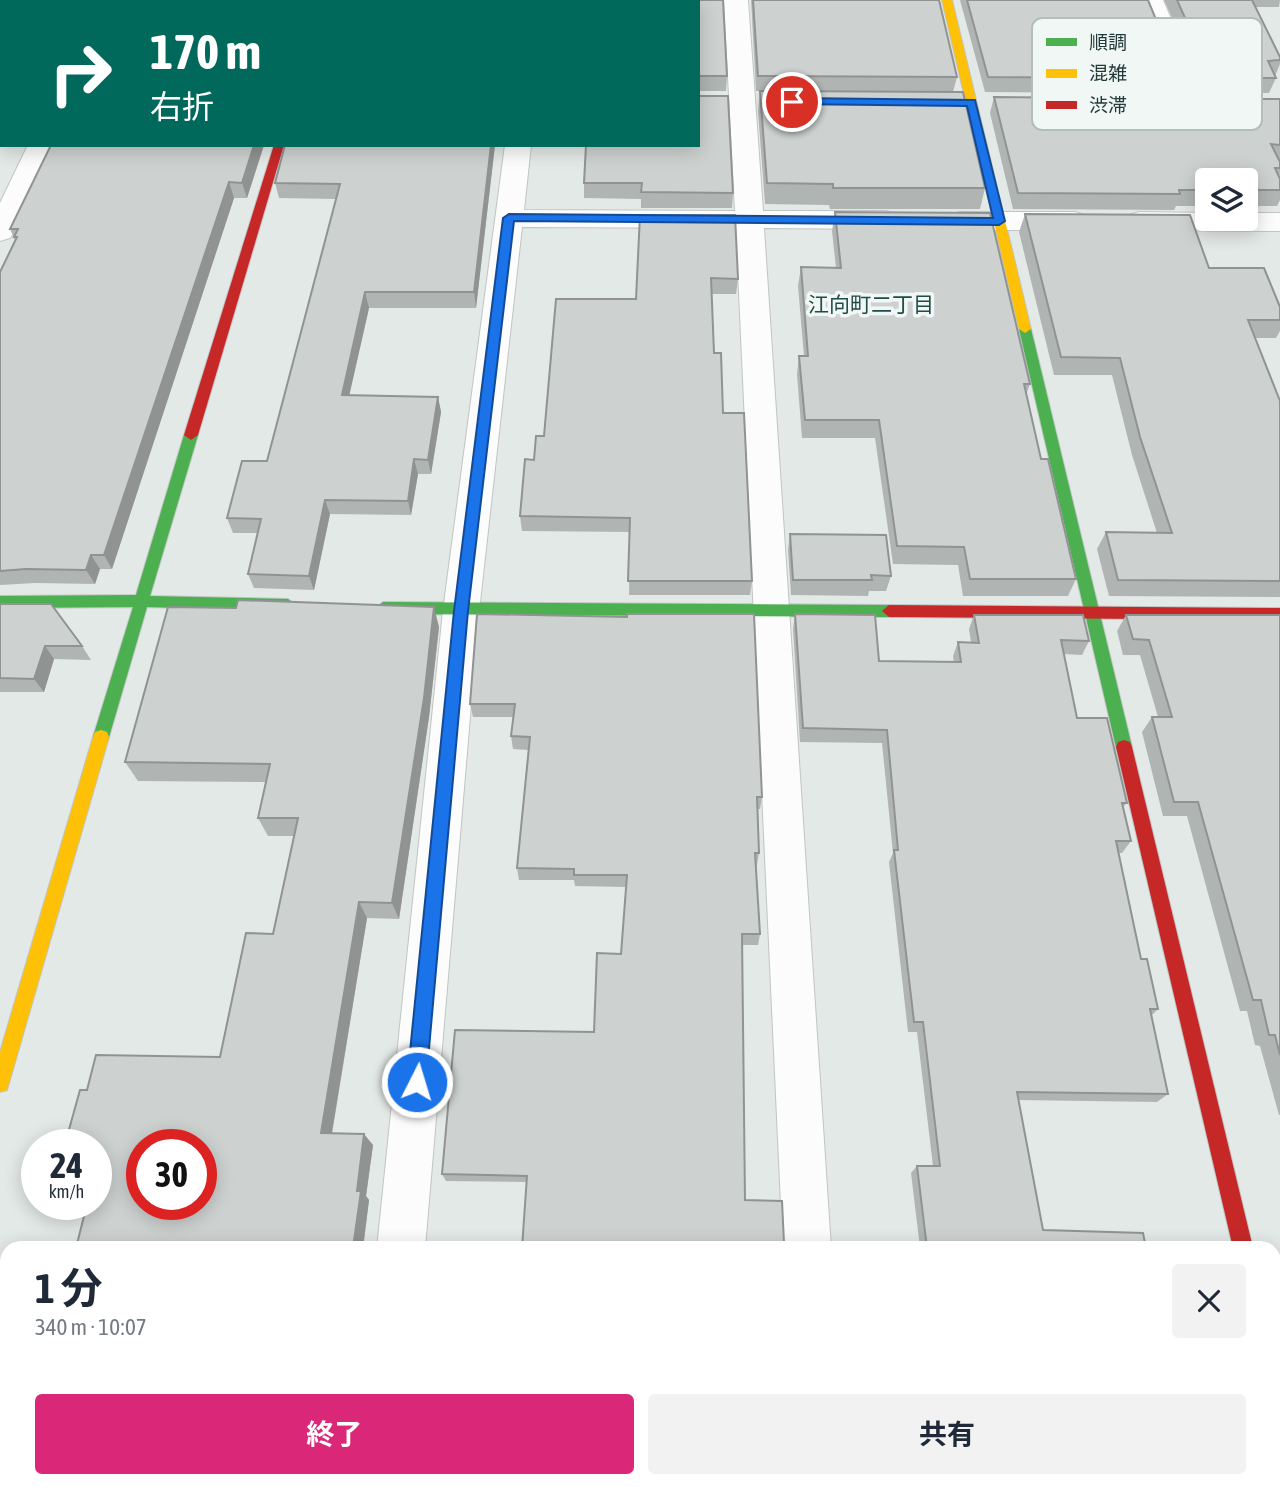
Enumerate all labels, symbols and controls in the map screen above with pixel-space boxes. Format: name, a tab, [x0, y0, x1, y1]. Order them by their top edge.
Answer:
legend	[1032, 18, 1262, 130]
text: 170 m	[150, 23, 261, 79]
icon: right	[35, 28, 126, 119]
text: 順調	[1089, 31, 1127, 53]
text: 混雑	[1089, 62, 1127, 84]
pin	[762, 72, 822, 132]
icon: arrive	[773, 83, 811, 121]
text: 右折	[150, 88, 214, 125]
text: 渋滞	[1089, 94, 1127, 116]
map controls	[1195, 168, 1258, 231]
button: layers	[1195, 168, 1258, 231]
district label: 江向町二丁目	[808, 292, 934, 316]
position arrow	[380, 1045, 454, 1119]
speed limit sign: 30	[126, 1129, 217, 1220]
text: 24	[50, 1145, 83, 1185]
text: km/h	[49, 1181, 84, 1202]
text: 1 分	[35, 1264, 103, 1312]
button: close	[1172, 1264, 1246, 1338]
text: 340 m · 10:07	[35, 1314, 147, 1340]
button: 終了	[35, 1394, 634, 1474]
button: 共有	[648, 1394, 1246, 1474]

